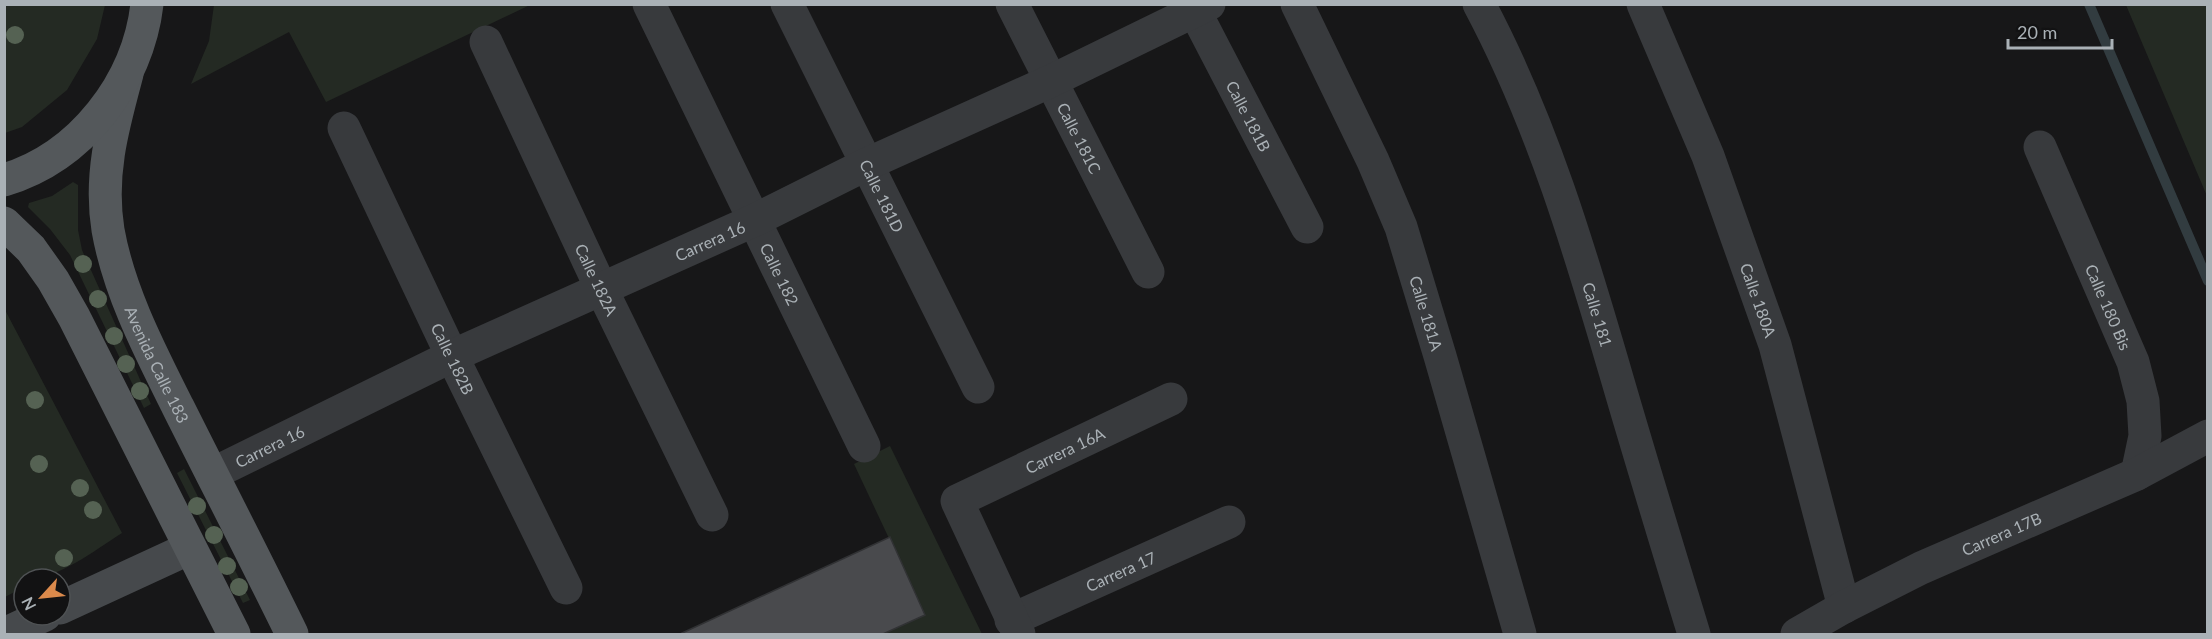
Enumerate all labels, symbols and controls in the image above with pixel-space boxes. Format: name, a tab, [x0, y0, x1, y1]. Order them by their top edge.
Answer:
scale bar	[2008, 12, 2112, 50]
text: 20 m	[2017, 21, 2057, 43]
street label: Calle 181B	[1223, 77, 1275, 154]
street label: Calle 181C	[1054, 99, 1106, 177]
street label: Calle 181D	[856, 156, 909, 235]
street label: Carrera 16	[672, 216, 748, 264]
street label: Calle 182A	[572, 240, 622, 319]
street label: Calle 182	[757, 240, 803, 308]
street label: Calle 180A	[1737, 260, 1781, 340]
street label: Calle 180 Bis	[2082, 261, 2136, 353]
street label: Calle 181A	[1407, 273, 1447, 353]
street label: Calle 181	[1580, 280, 1617, 349]
street label: Avenida Calle 183	[122, 303, 194, 426]
street label: Calle 182B	[428, 320, 479, 397]
street label: Carrera 16	[232, 421, 307, 471]
street label: Carrera 16A	[1022, 423, 1108, 477]
street label: Carrera 17B	[1958, 507, 2044, 559]
street label: Carrera 17	[1082, 547, 1158, 595]
north arrow	[12, 567, 72, 627]
text: N	[17, 594, 39, 614]

